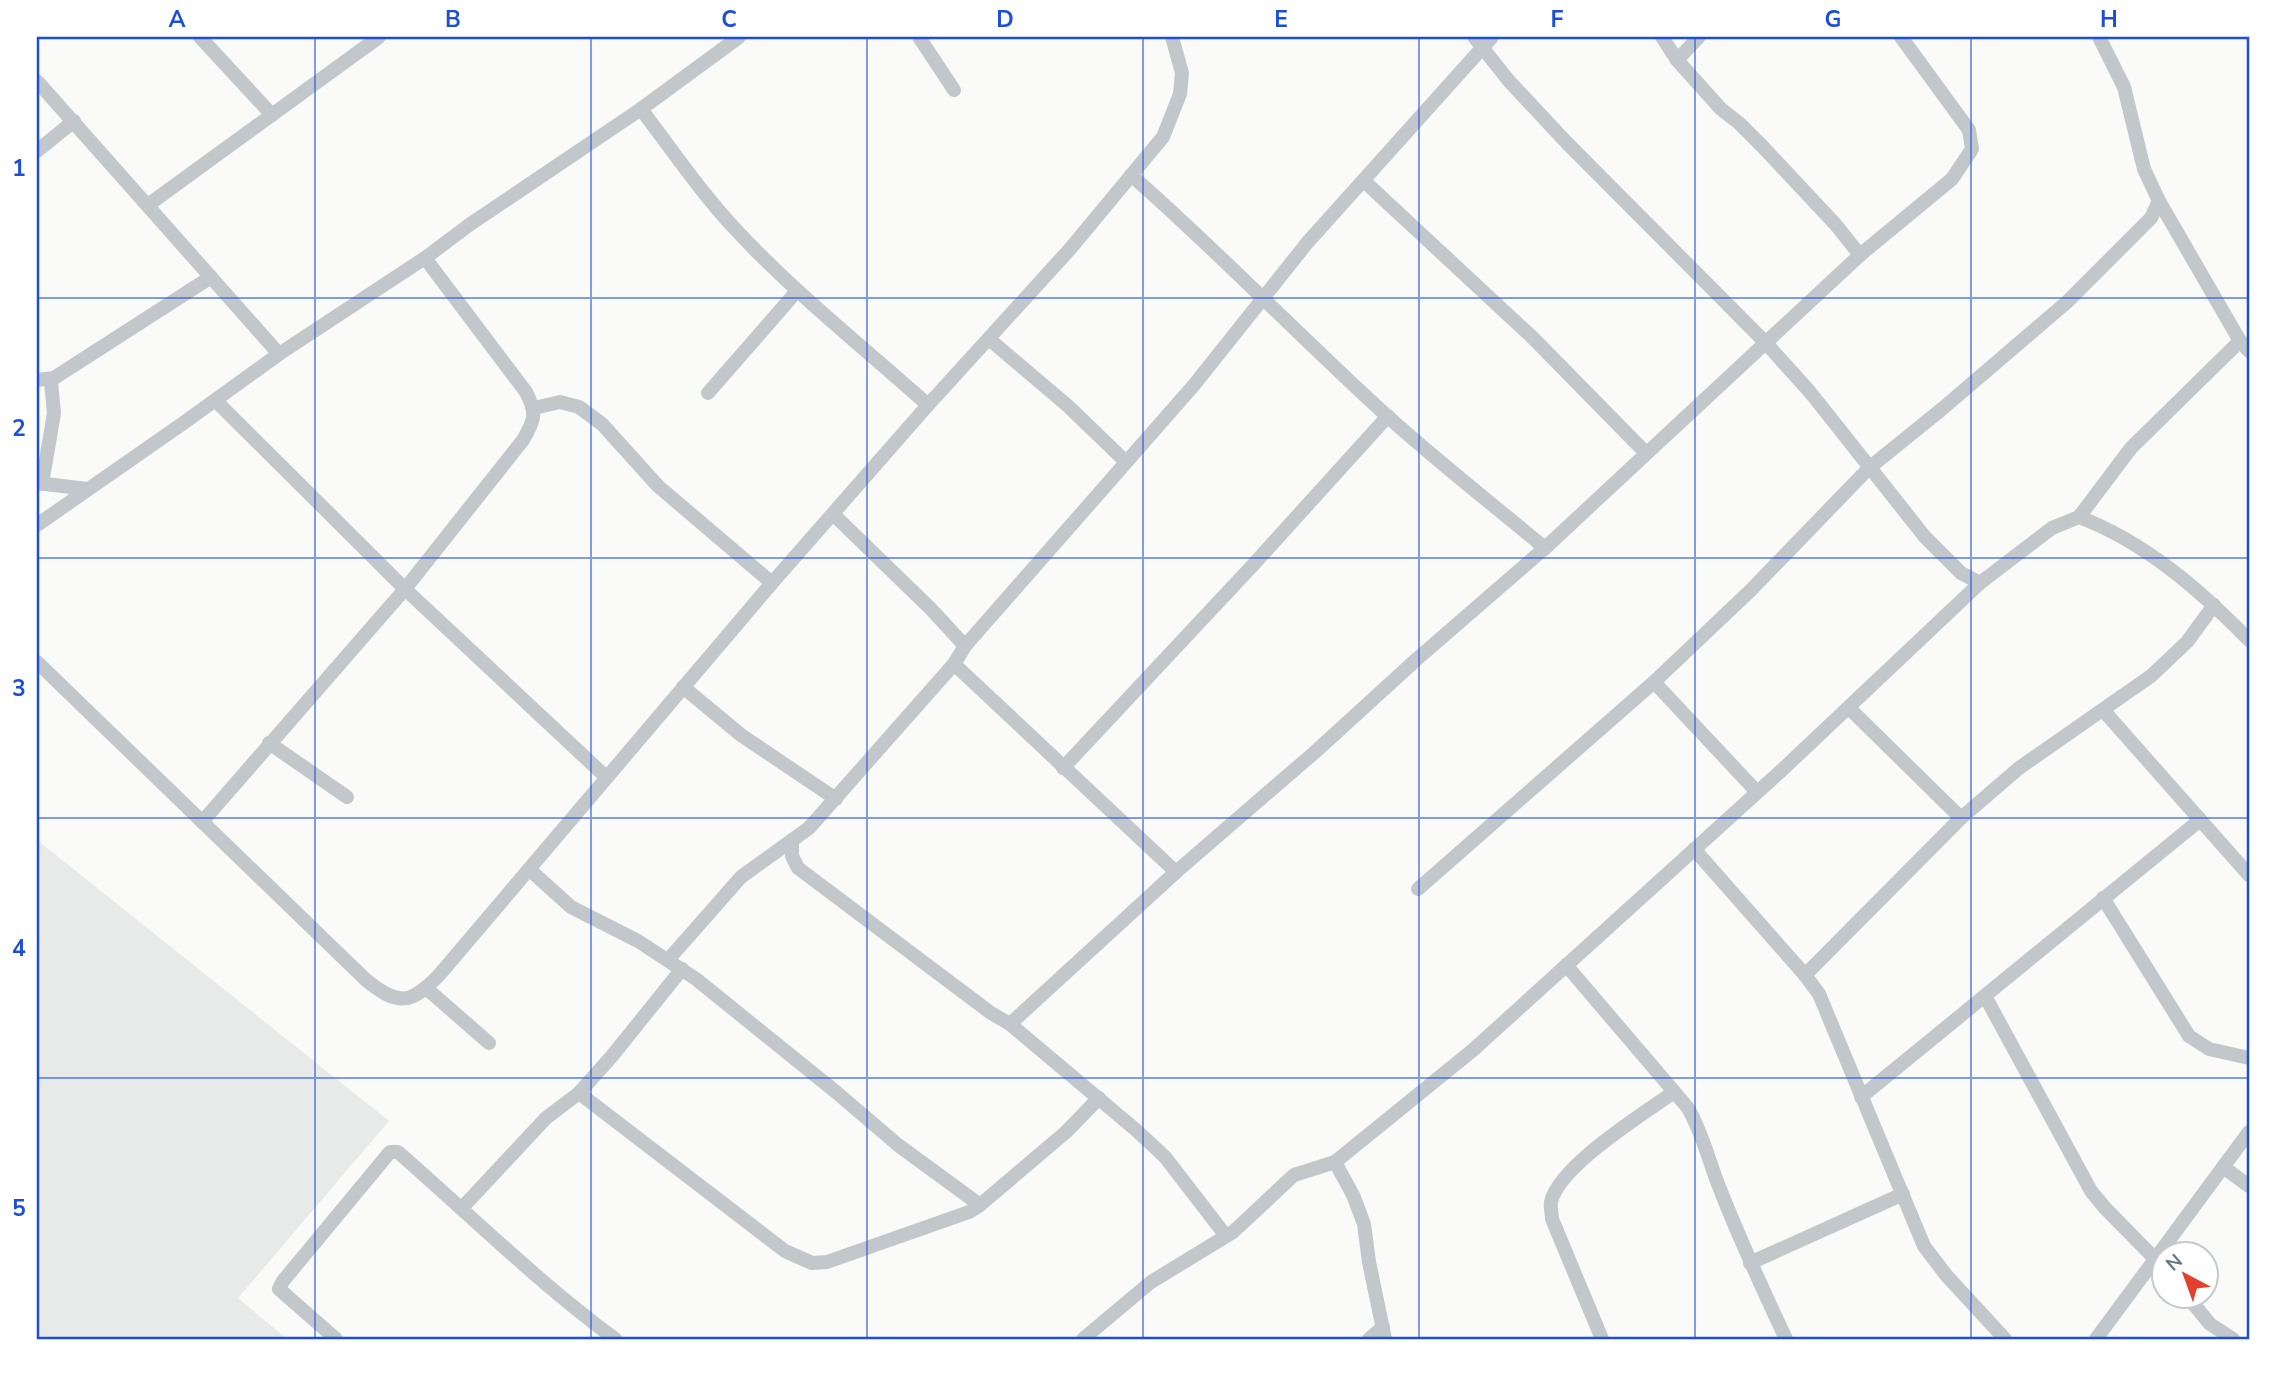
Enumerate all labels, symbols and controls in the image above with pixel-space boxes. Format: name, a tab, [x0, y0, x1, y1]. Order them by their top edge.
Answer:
text: A	[168, 4, 186, 35]
text: B	[445, 4, 461, 35]
text: C	[721, 4, 737, 35]
text: D	[996, 4, 1014, 35]
text: E	[1274, 4, 1288, 35]
text: F	[1551, 4, 1564, 35]
text: G	[1825, 4, 1841, 35]
text: H	[2100, 4, 2118, 35]
text: 1	[12, 153, 26, 184]
text: 2	[12, 413, 26, 444]
text: 3	[12, 673, 26, 704]
text: 4	[12, 933, 26, 964]
text: 5	[12, 1193, 26, 1224]
north arrow	[2150, 1240, 2220, 1310]
text: N	[2161, 1248, 2188, 1277]

